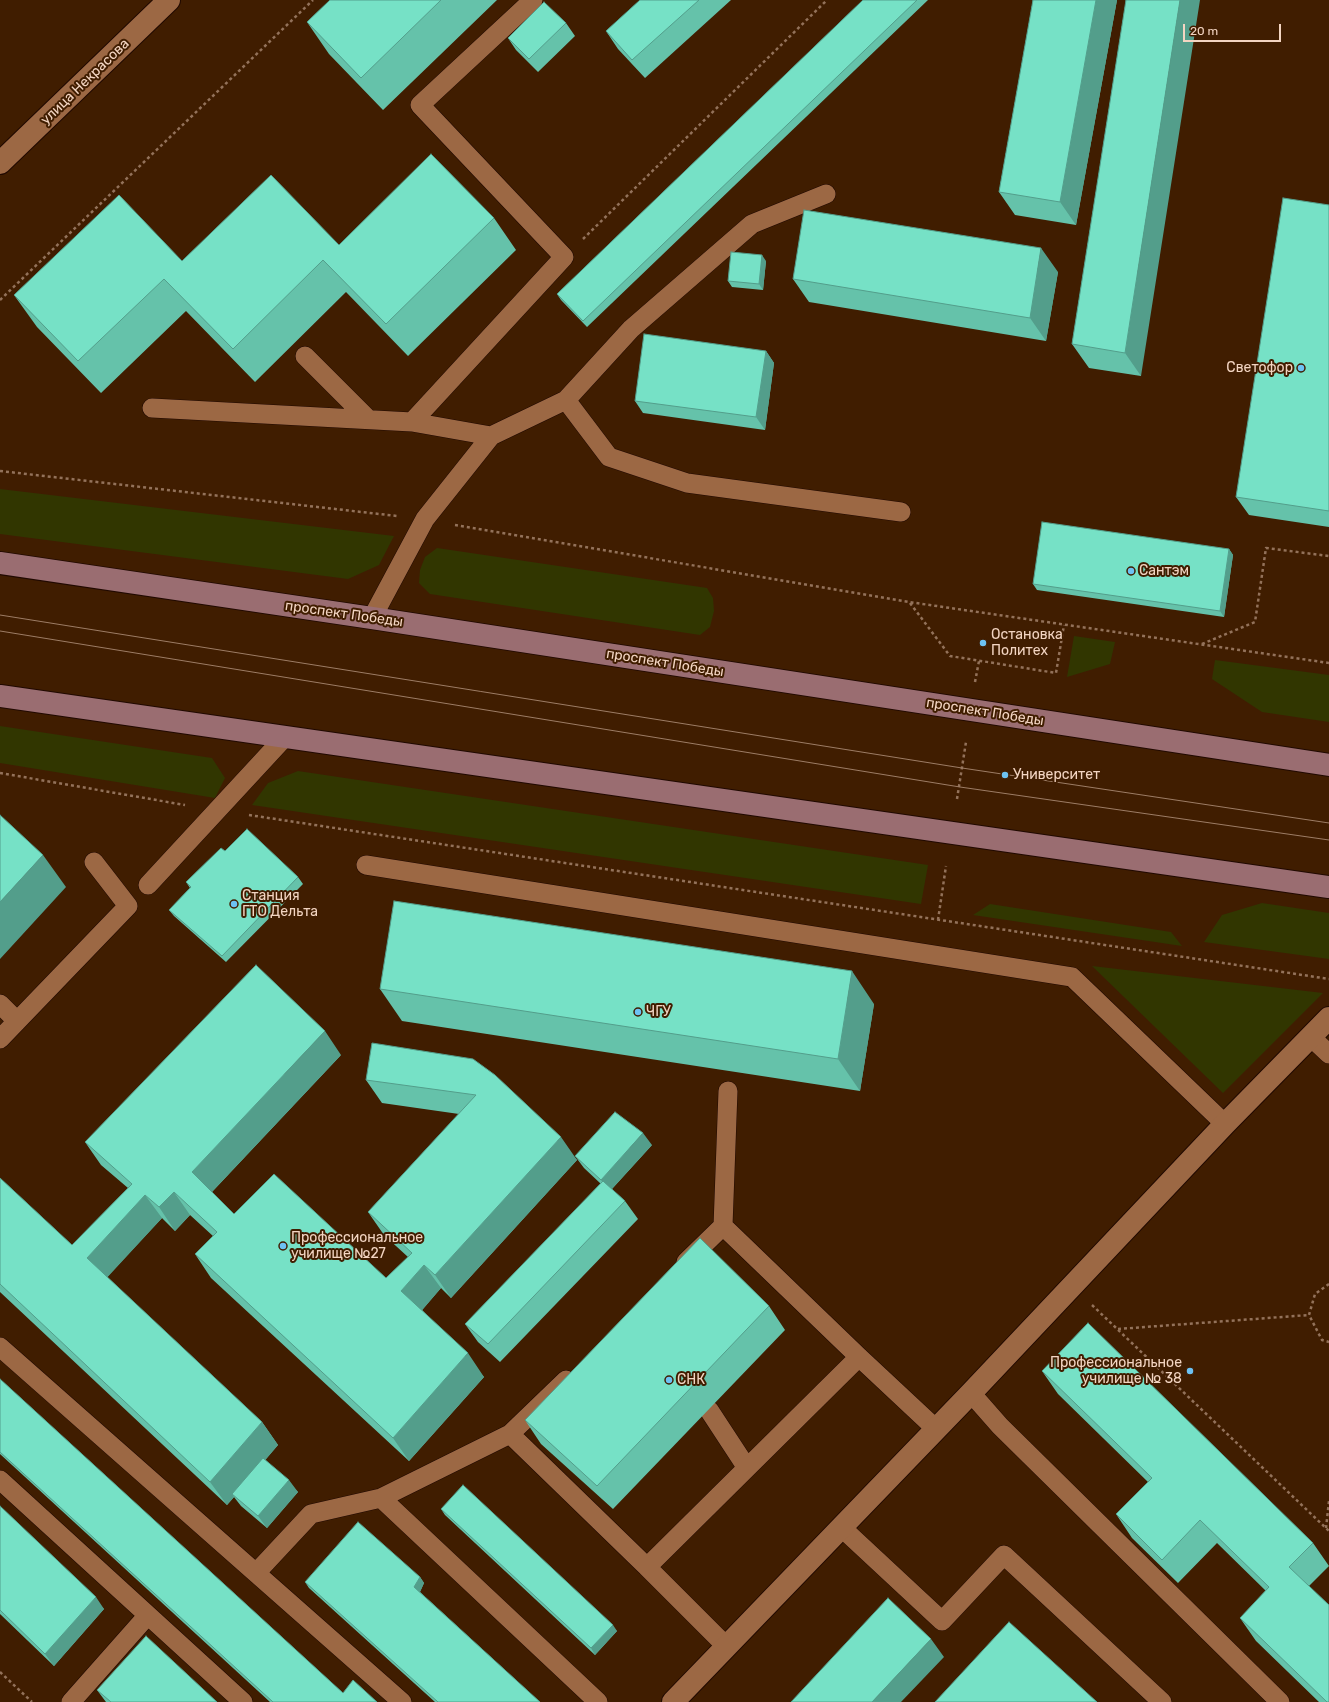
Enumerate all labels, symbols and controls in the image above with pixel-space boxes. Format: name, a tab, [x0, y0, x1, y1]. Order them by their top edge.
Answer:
scale bar	[1185, 16, 1283, 42]
text: 20 m	[1190, 24, 1218, 38]
street label: улица Некрасова	[37, 36, 133, 128]
place label: Светофор	[1226, 360, 1293, 376]
marker: Светофор	[1296, 363, 1306, 373]
place label: Сантэм	[1139, 563, 1189, 579]
marker: Сантэм	[1126, 566, 1136, 576]
street label: проспект Победы	[284, 597, 404, 631]
place label: Остановка Политех	[991, 627, 1063, 660]
marker: Остановка Политех	[978, 638, 988, 648]
street label: проспект Победы	[605, 645, 725, 681]
street label: проспект Победы	[925, 694, 1045, 730]
place label: Университет	[1013, 767, 1100, 783]
marker: Университет	[1000, 770, 1010, 780]
place label: Станция ГТО Дельта	[242, 888, 318, 920]
marker: Станция ГТО Дельта	[229, 899, 239, 909]
place label: ЧГУ	[646, 1004, 671, 1020]
marker: ЧГУ	[633, 1007, 643, 1017]
place label: Профессиональное училище №27	[291, 1230, 423, 1262]
marker: Профессиональное училище №27	[278, 1241, 288, 1251]
place label: Профессиональное училище № 38	[1050, 1355, 1182, 1388]
marker: Профессиональное училище № 38	[1185, 1366, 1195, 1376]
place label: СНК	[677, 1372, 705, 1388]
marker: СНК	[664, 1375, 674, 1385]

